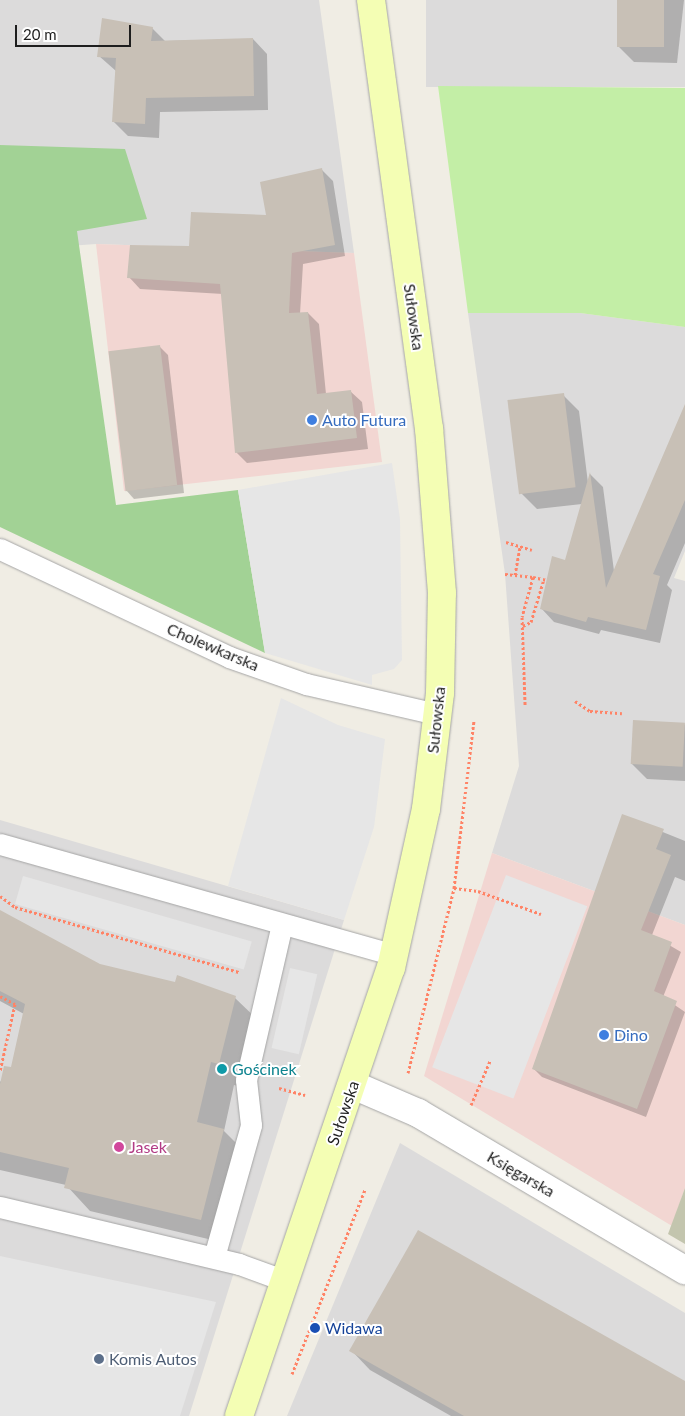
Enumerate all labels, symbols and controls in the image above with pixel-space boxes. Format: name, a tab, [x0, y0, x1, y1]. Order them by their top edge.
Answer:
scale bar	[18, 15, 134, 47]
text: 20 m	[23, 25, 57, 43]
street label: Sułowska	[400, 283, 428, 351]
place label: Auto Futura	[322, 410, 406, 430]
marker: Auto Futura	[306, 414, 318, 426]
street label: Cholewkarska	[164, 619, 262, 675]
street label: Sułowska	[423, 686, 449, 754]
place label: Dino	[614, 1025, 648, 1045]
marker: Dino	[598, 1029, 610, 1041]
place label: Gościnek	[232, 1059, 297, 1079]
marker: Gościnek	[216, 1063, 228, 1075]
street label: Sułowska	[323, 1078, 363, 1148]
place label: Jasek	[129, 1137, 167, 1157]
marker: Jasek	[113, 1141, 125, 1153]
street label: Księgarska	[484, 1147, 558, 1201]
place label: Widawa	[325, 1318, 383, 1338]
marker: Widawa	[309, 1322, 321, 1334]
place label: Komis Autos	[109, 1349, 197, 1369]
marker: Komis Autos	[93, 1353, 105, 1365]

